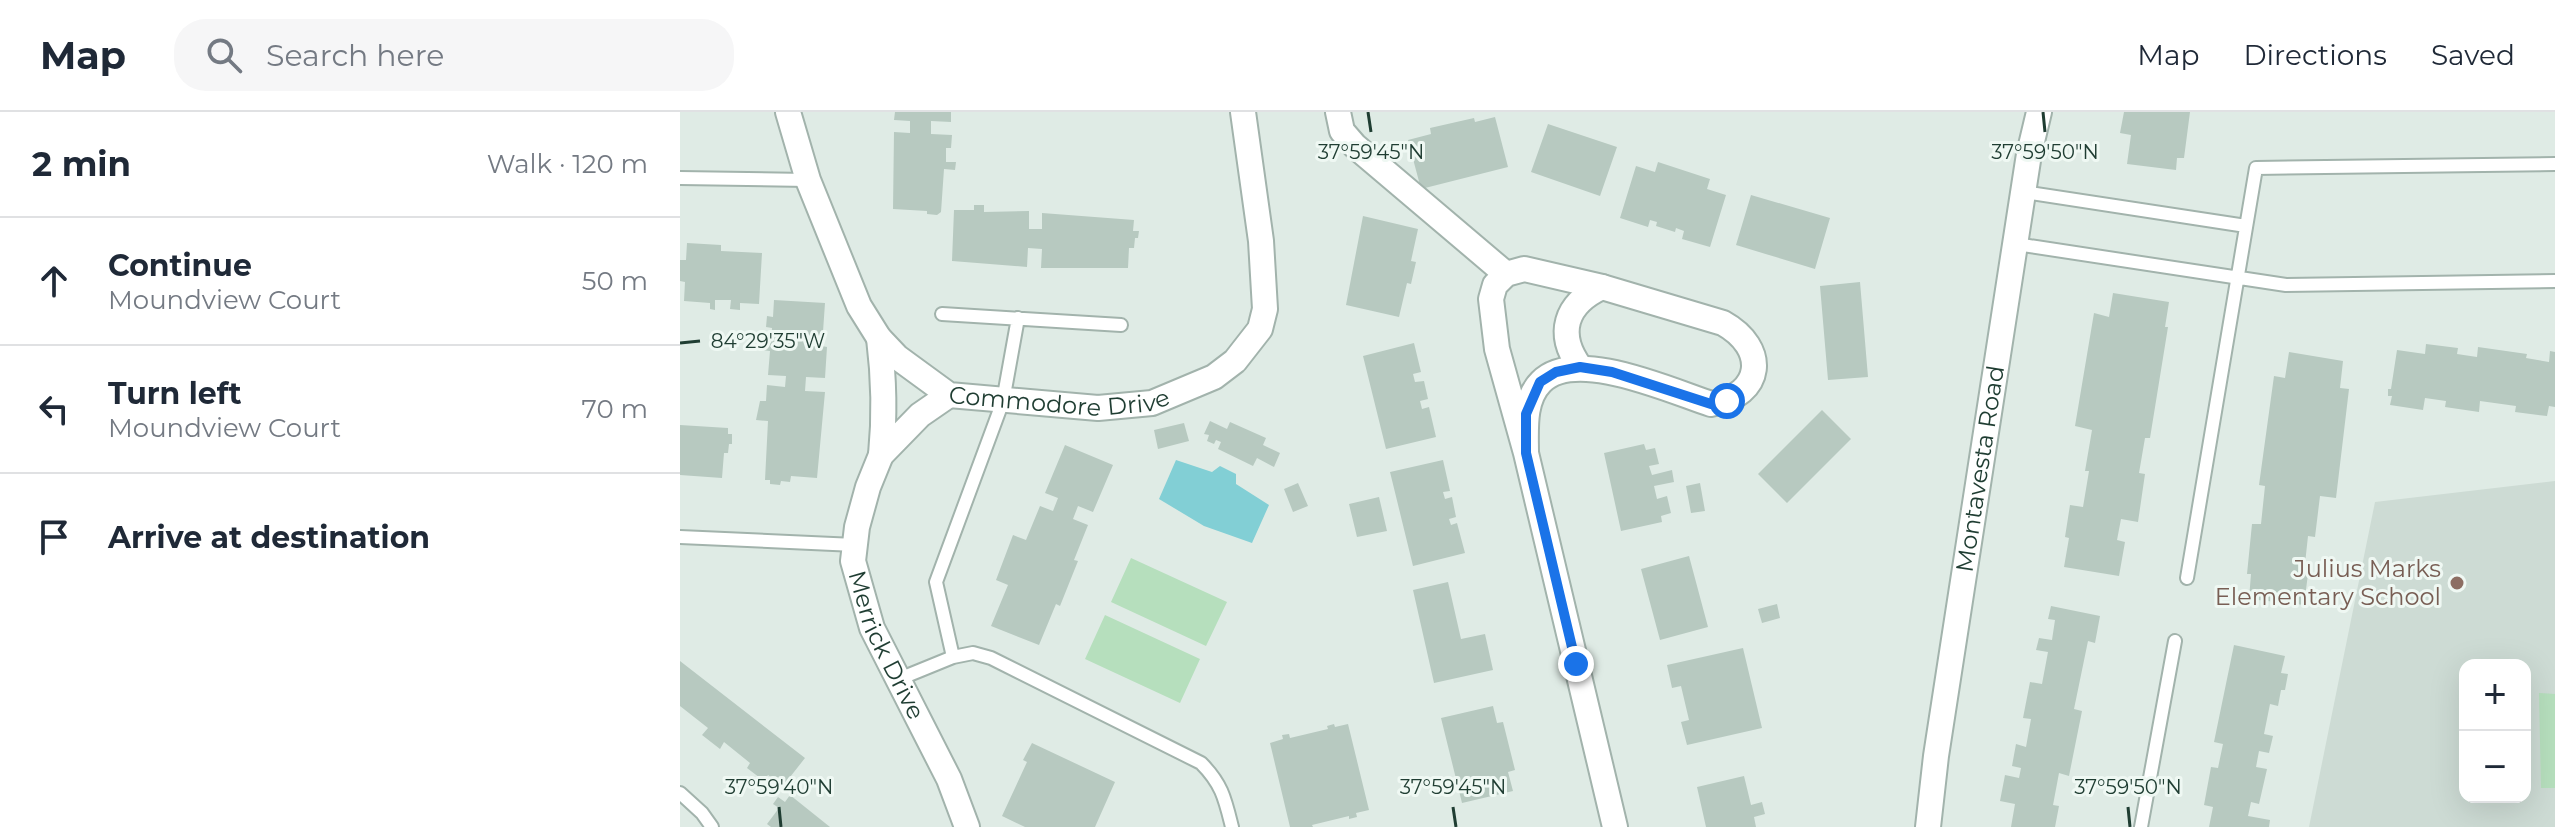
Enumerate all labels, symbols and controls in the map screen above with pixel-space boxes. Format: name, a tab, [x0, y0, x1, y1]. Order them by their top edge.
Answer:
search box	[174, 19, 734, 91]
text: Map	[40, 32, 126, 79]
icon: search	[202, 33, 246, 77]
text: Search here	[266, 37, 444, 74]
text: Map	[2137, 38, 2199, 72]
text: Directions	[2243, 38, 2387, 72]
text: Saved	[2431, 38, 2515, 72]
text: 37°59'45"N	[1318, 140, 1424, 164]
text: 37°59'50"N	[1991, 140, 2099, 164]
text: 2 min	[32, 143, 131, 185]
text: Walk · 120 m	[487, 148, 648, 180]
text: Continue	[108, 247, 252, 284]
icon: ahead	[32, 259, 76, 303]
text: 50 m	[582, 265, 648, 297]
text: Moundview Court	[108, 284, 341, 316]
text: 84°29'35"W	[711, 329, 825, 353]
street label: Montavesta Road	[1950, 363, 2010, 574]
text: Turn left	[108, 375, 241, 412]
street label: Commodore Drive	[948, 380, 1174, 422]
route start	[1709, 383, 1745, 419]
icon: left	[32, 387, 76, 431]
text: 70 m	[582, 393, 648, 425]
text: Moundview Court	[108, 412, 341, 444]
icon: arrive	[32, 515, 76, 559]
text: Arrive at destination	[108, 519, 430, 556]
place label: Julius Marks Elementary School	[2215, 554, 2441, 611]
street label: Merrick Drive	[842, 567, 931, 724]
marker: Julius Marks Elementary School	[2448, 574, 2466, 592]
route end	[1558, 646, 1594, 682]
map controls	[2459, 659, 2531, 803]
button: +	[2459, 659, 2531, 731]
button: −	[2459, 731, 2531, 803]
text: 37°59'40"N	[725, 775, 833, 799]
text: 37°59'45"N	[1400, 775, 1506, 799]
text: 37°59'50"N	[2074, 775, 2182, 799]

